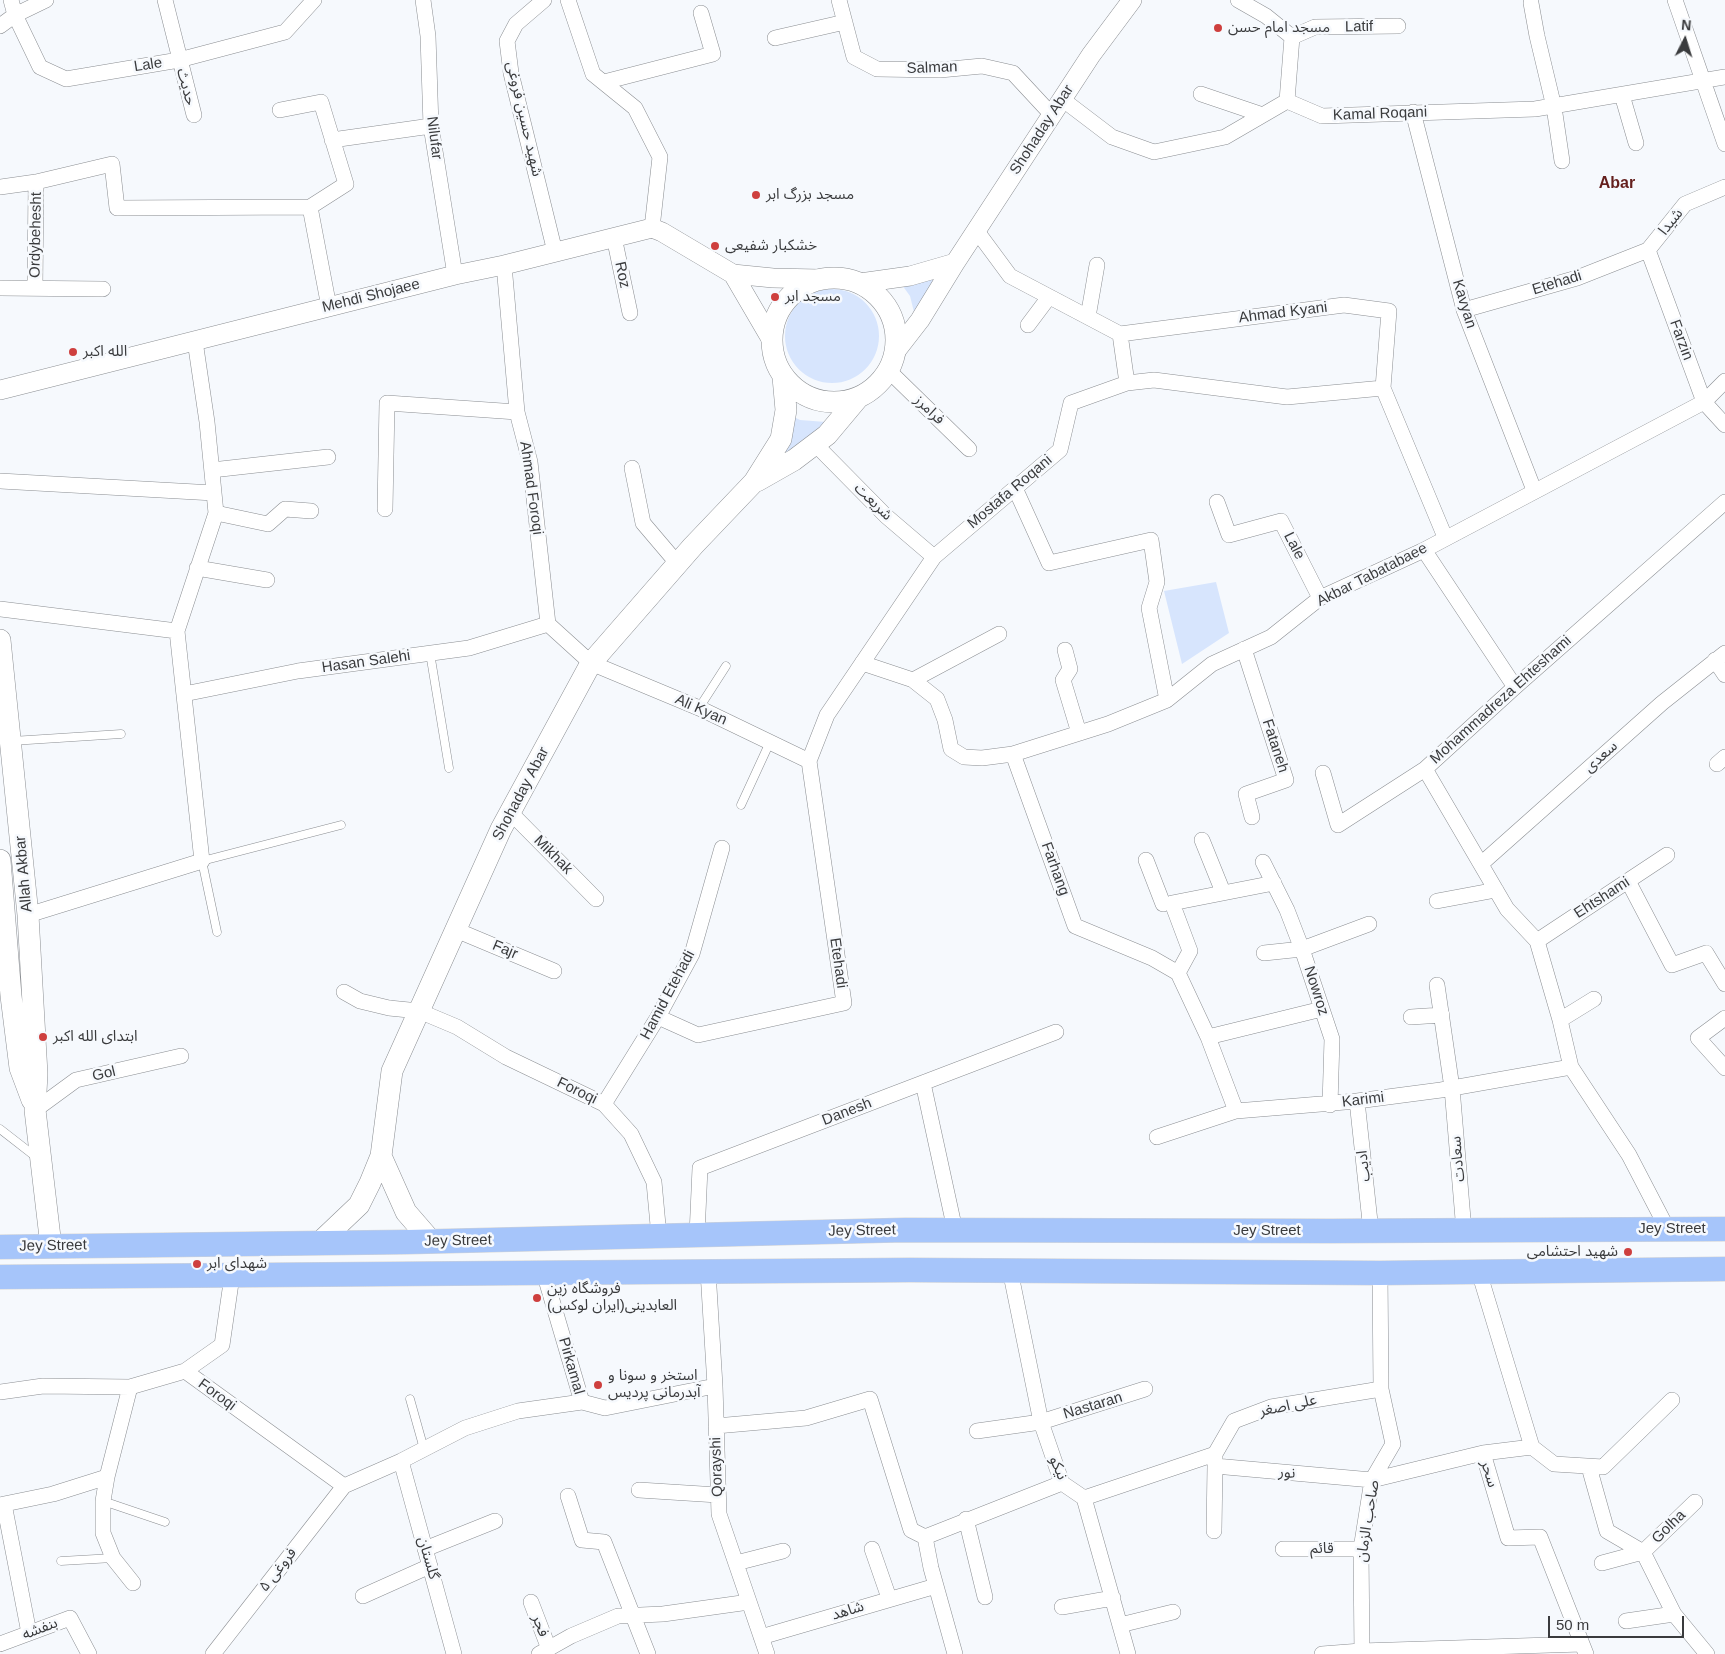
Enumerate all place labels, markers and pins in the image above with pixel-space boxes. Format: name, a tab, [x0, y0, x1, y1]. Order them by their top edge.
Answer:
place label: مسجد امام حسن	[1228, 19, 1330, 37]
marker: مسجد امام حسن	[1212, 22, 1224, 34]
place label: مسجد بزرگ ابر	[766, 186, 854, 204]
marker: مسجد بزرگ ابر	[750, 189, 762, 201]
place label: خشکبار شفیعی	[725, 237, 817, 255]
marker: خشکبار شفیعی	[709, 240, 721, 252]
place label: مسجد ابر	[785, 288, 841, 306]
marker: مسجد ابر	[769, 291, 781, 303]
place label: الله اکبر	[83, 343, 127, 361]
marker: الله اکبر	[67, 346, 79, 358]
place label: ابتدای الله اکبر	[53, 1028, 138, 1046]
marker: ابتدای الله اکبر	[37, 1031, 49, 1043]
place label: شهید احتشامی	[1527, 1243, 1618, 1261]
marker: شهید احتشامی	[1622, 1246, 1634, 1258]
place label: شهدای ابر	[207, 1255, 267, 1273]
marker: شهدای ابر	[191, 1258, 203, 1270]
place label: فروشگاه زین العابدینی(ایران لوکس)	[547, 1280, 677, 1315]
marker: فروشگاه زین العابدینی(ایران لوکس)	[531, 1292, 543, 1304]
place label: استخر و سونا و آبدرمانی پردیس	[608, 1367, 701, 1402]
marker: استخر و سونا و آبدرمانی پردیس	[592, 1379, 604, 1391]

